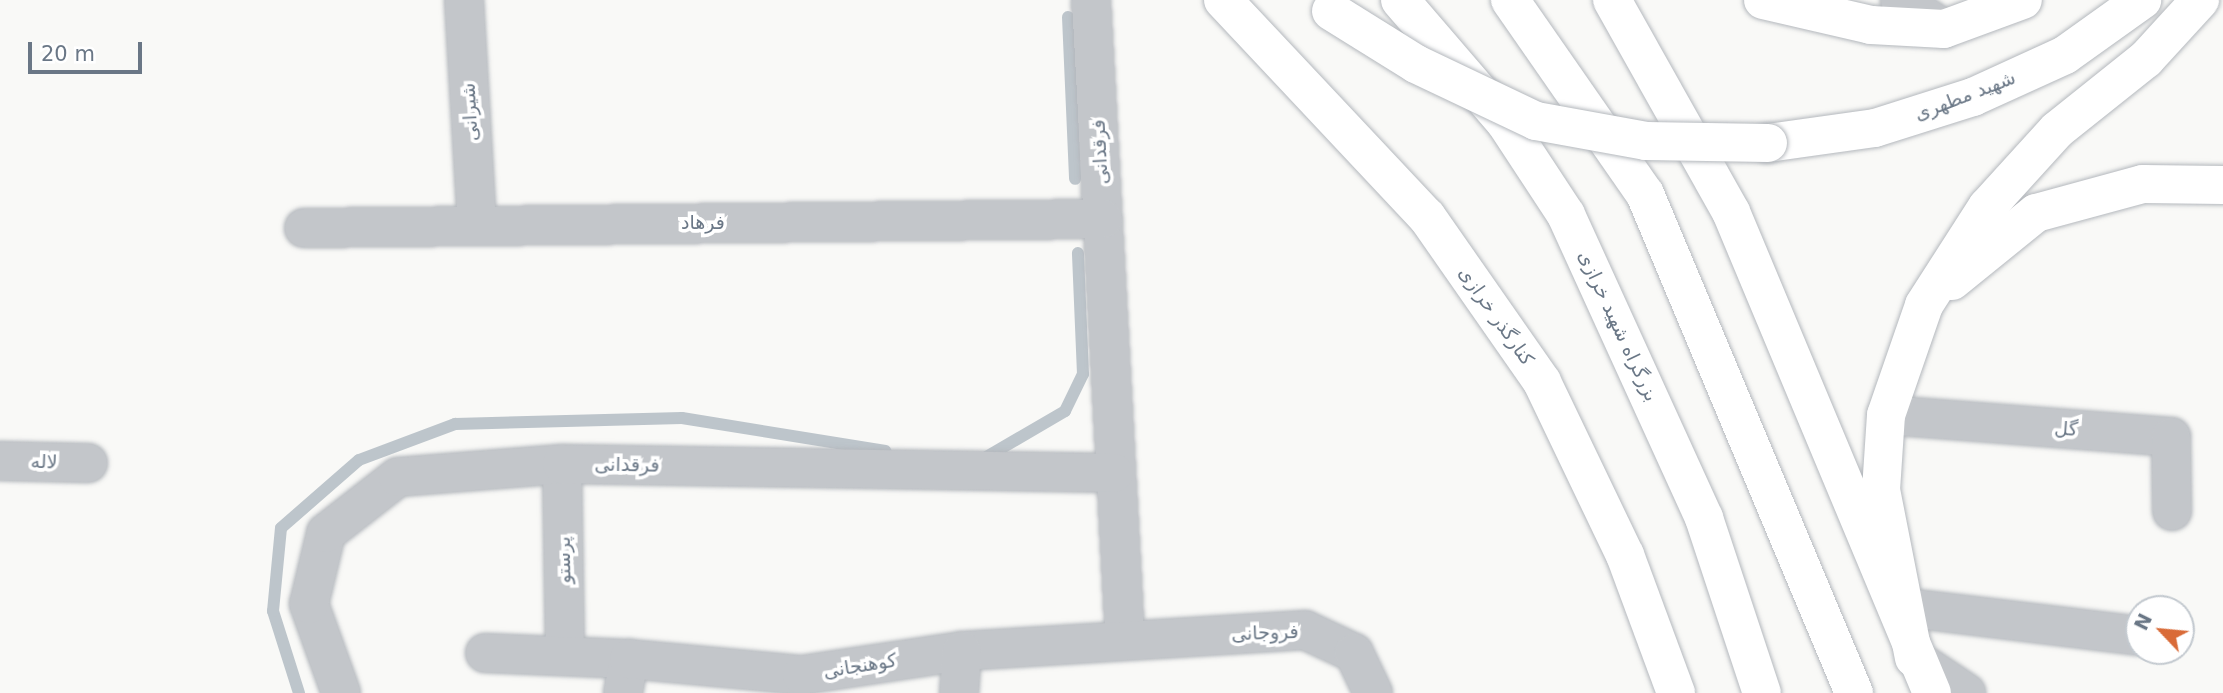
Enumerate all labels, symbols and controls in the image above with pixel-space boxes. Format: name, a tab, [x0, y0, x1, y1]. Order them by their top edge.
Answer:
scale bar	[32, 28, 145, 72]
text: 20 m	[41, 42, 95, 66]
street label: شهید مطهری	[1911, 66, 2019, 126]
street label: شیرانی	[457, 82, 483, 142]
street label: فرقدانی	[1087, 119, 1113, 185]
street label: فرهاد	[681, 212, 725, 234]
street label: بزرگراه شهید خرازی	[1573, 247, 1663, 405]
street label: کنارگذر خرازی	[1454, 262, 1538, 370]
street label: گل	[2054, 417, 2078, 441]
street label: لاله	[30, 450, 58, 474]
street label: فرقدانی	[594, 453, 660, 477]
street label: پرستو	[552, 536, 576, 584]
north arrow	[2125, 595, 2195, 665]
text: N	[2130, 610, 2156, 634]
street label: فروجانی	[1231, 620, 1299, 646]
street label: کوهنجانی	[822, 649, 898, 683]

